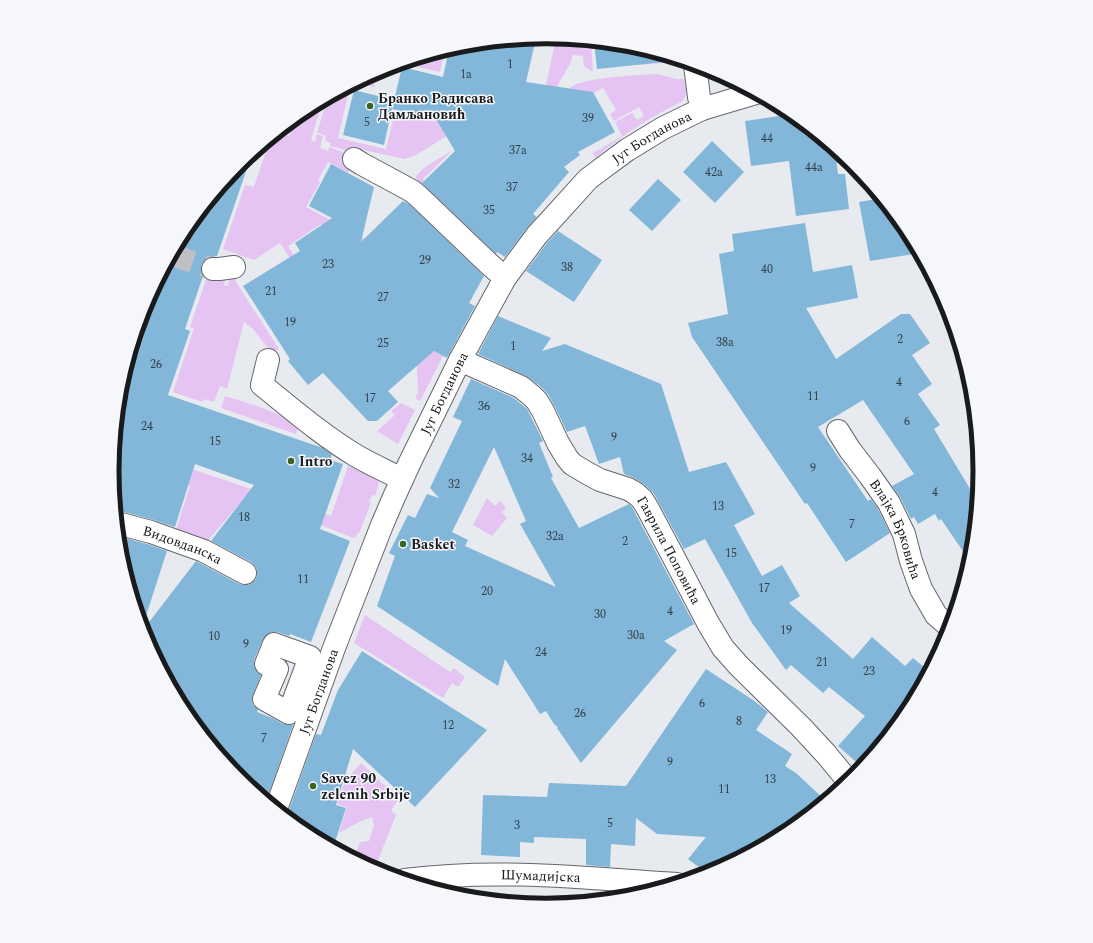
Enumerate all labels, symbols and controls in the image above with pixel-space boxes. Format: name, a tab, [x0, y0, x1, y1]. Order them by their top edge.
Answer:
house number: 1	[507, 55, 513, 74]
house number: 1a	[460, 65, 472, 84]
place label: Бранко Радисава Дамљановић	[378, 88, 494, 125]
marker: Бранко Радисава Дамљановић	[365, 101, 375, 111]
street label: Југ Богданова	[607, 106, 695, 169]
house number: 39	[582, 109, 594, 128]
house number: 5	[364, 113, 370, 132]
house number: 44	[761, 129, 773, 148]
house number: 37a	[509, 141, 527, 160]
house number: 44a	[805, 158, 823, 177]
house number: 42a	[705, 163, 723, 182]
house number: 37	[506, 178, 518, 197]
house number: 35	[483, 201, 495, 220]
house number: 29	[419, 251, 431, 270]
house number: 23	[322, 255, 334, 274]
house number: 38	[561, 258, 573, 277]
house number: 40	[761, 260, 773, 279]
house number: 21	[265, 282, 277, 301]
house number: 27	[377, 288, 389, 307]
house number: 19	[284, 313, 296, 332]
house number: 2	[897, 330, 903, 349]
house number: 38a	[716, 333, 734, 352]
house number: 25	[377, 334, 389, 353]
house number: 1	[510, 337, 516, 356]
street label: Југ Богданова	[415, 348, 474, 438]
house number: 26	[150, 355, 162, 374]
house number: 4	[896, 373, 902, 392]
house number: 11	[807, 387, 819, 406]
house number: 17	[364, 389, 376, 408]
house number: 36	[478, 397, 490, 416]
house number: 6	[904, 412, 910, 431]
house number: 24	[141, 417, 153, 436]
house number: 9	[611, 428, 617, 447]
house number: 15	[209, 432, 221, 451]
house number: 34	[521, 449, 533, 468]
place label: Intro	[299, 451, 333, 472]
marker: Intro	[286, 456, 296, 466]
house number: 9	[810, 459, 816, 478]
house number: 32	[448, 475, 460, 494]
street label: Влајка Брковића	[864, 475, 927, 582]
house number: 4	[932, 483, 938, 502]
street label: Гаврила Поповића	[631, 492, 706, 608]
house number: 13	[712, 497, 724, 516]
house number: 18	[238, 508, 250, 527]
house number: 7	[849, 515, 855, 534]
street label: Видовданска	[140, 520, 226, 570]
house number: 32a	[546, 527, 564, 546]
house number: 2	[622, 532, 628, 551]
place label: Basket	[411, 534, 455, 555]
marker: Basket	[398, 539, 408, 549]
house number: 15	[725, 544, 737, 563]
house number: 11	[297, 570, 309, 589]
house number: 17	[758, 579, 770, 598]
house number: 20	[481, 582, 493, 601]
house number: 4	[667, 602, 673, 621]
house number: 30	[594, 605, 606, 624]
house number: 19	[780, 621, 792, 640]
house number: 30a	[627, 626, 645, 645]
house number: 10	[208, 627, 220, 646]
house number: 9	[243, 635, 249, 654]
house number: 24	[535, 643, 547, 662]
street label: Југ Богданова	[294, 646, 344, 737]
house number: 21	[816, 653, 828, 672]
house number: 23	[863, 662, 875, 681]
house number: 6	[699, 694, 705, 713]
house number: 26	[574, 704, 586, 723]
house number: 8	[736, 712, 742, 731]
house number: 12	[442, 716, 454, 735]
house number: 7	[261, 729, 267, 748]
house number: 9	[667, 753, 673, 772]
place label: Savez 90 zelenih Srbije	[321, 768, 410, 805]
house number: 13	[764, 770, 776, 789]
house number: 11	[718, 780, 730, 799]
marker: Savez 90 zelenih Srbije	[308, 781, 318, 791]
house number: 5	[607, 814, 613, 833]
house number: 3	[514, 816, 520, 835]
street label: Шумадијска	[501, 864, 581, 888]

